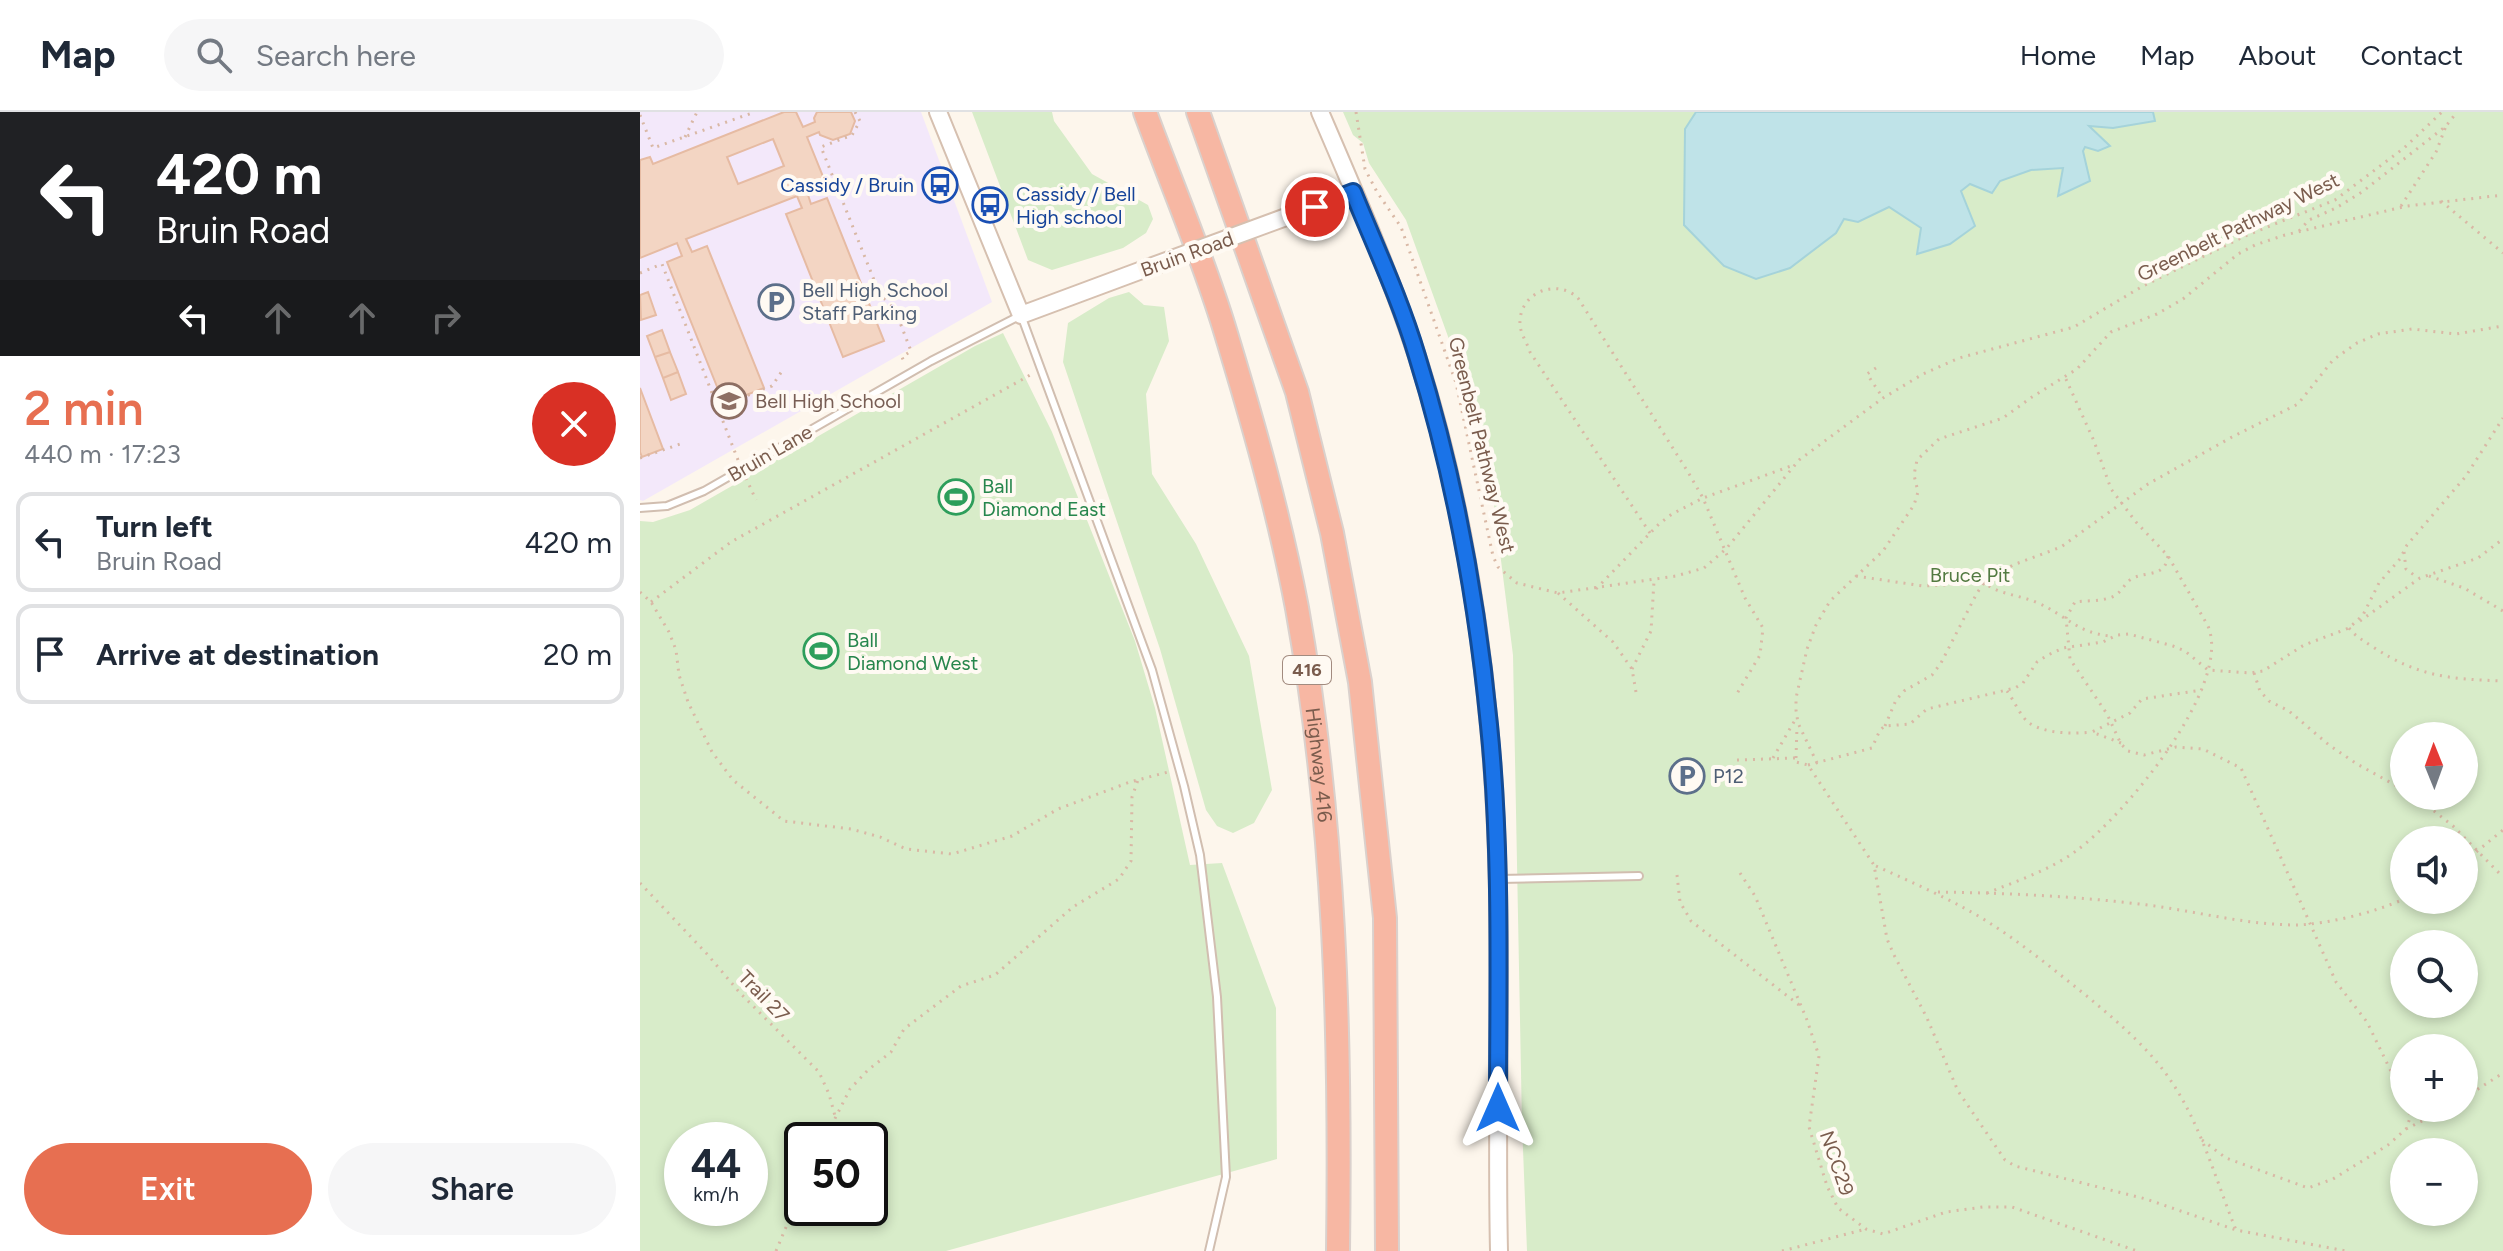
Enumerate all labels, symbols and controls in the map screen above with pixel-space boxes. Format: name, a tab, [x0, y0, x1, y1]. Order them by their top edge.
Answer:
search box	[164, 19, 724, 91]
text: Map	[40, 32, 116, 78]
icon: search	[192, 33, 236, 77]
text: Search here	[256, 37, 416, 74]
text: Home	[2020, 38, 2096, 72]
text: Map	[2140, 38, 2195, 72]
text: About	[2239, 38, 2316, 72]
text: Contact	[2360, 38, 2463, 72]
text: 420 m	[156, 141, 322, 208]
icon: left	[24, 144, 128, 248]
bus stop icon: Cassidy / Bruin	[921, 166, 959, 204]
street label: Greenbelt Pathway West	[2133, 168, 2343, 286]
place label: Cassidy / Bruin	[780, 173, 914, 197]
pin	[1281, 173, 1349, 241]
place label: Cassidy / Bell High school	[1016, 182, 1136, 229]
icon: arrive	[1293, 185, 1337, 229]
bus stop icon: Cassidy / Bell High school	[971, 186, 1009, 224]
text: Bruin Road	[156, 209, 330, 252]
street label: Bruin Road	[1137, 226, 1237, 282]
place label: Bell High School Staff Parking	[802, 278, 948, 325]
parking icon: Bell High School Staff Parking	[757, 283, 795, 321]
icon: left	[172, 296, 216, 340]
icon: ahead	[256, 296, 300, 340]
icon: ahead	[340, 296, 384, 340]
icon: right	[424, 296, 468, 340]
street label: Greenbelt Pathway West	[1444, 334, 1520, 556]
text: 2 min	[24, 379, 144, 437]
button: close	[532, 382, 616, 466]
school or university icon: Bell High School	[710, 382, 748, 420]
place label: Bell High School	[755, 389, 901, 413]
street label: Bruin Lane	[723, 419, 817, 487]
text: 440 m · 17:23	[24, 438, 181, 470]
place label: Ball Diamond East	[982, 474, 1106, 521]
sports icon: Ball Diamond East	[937, 478, 975, 516]
text: Turn left	[96, 508, 213, 545]
icon: left	[28, 520, 72, 564]
text: 420 m	[524, 524, 612, 561]
text: Bruin Road	[96, 545, 222, 577]
park label: Bruce Pit	[1930, 563, 2010, 587]
place label: Ball Diamond West	[847, 628, 978, 675]
icon: arrive	[28, 632, 72, 676]
sports icon: Ball Diamond West	[802, 632, 840, 670]
text: Arrive at destination	[96, 636, 379, 673]
text: 20 m	[543, 636, 612, 673]
road number: 416	[1283, 656, 1331, 684]
street label: Highway 416	[1301, 706, 1337, 823]
north arrow	[2390, 722, 2478, 810]
map controls	[2390, 722, 2478, 1226]
parking icon: P12	[1668, 757, 1706, 795]
place label: P12	[1713, 764, 1744, 788]
button: sound	[2390, 826, 2478, 914]
button: search	[2390, 930, 2478, 1018]
street label: Trail 27	[733, 965, 795, 1027]
button: +	[2390, 1034, 2478, 1122]
position arrow	[1456, 1066, 1540, 1150]
speed limit sign: 50	[784, 1122, 888, 1226]
street label: NCC29	[1815, 1127, 1859, 1199]
button: −	[2390, 1138, 2478, 1226]
text: 44	[691, 1140, 741, 1188]
button: Exit	[24, 1143, 312, 1235]
button: Share	[328, 1143, 616, 1235]
text: km/h	[693, 1182, 739, 1206]

